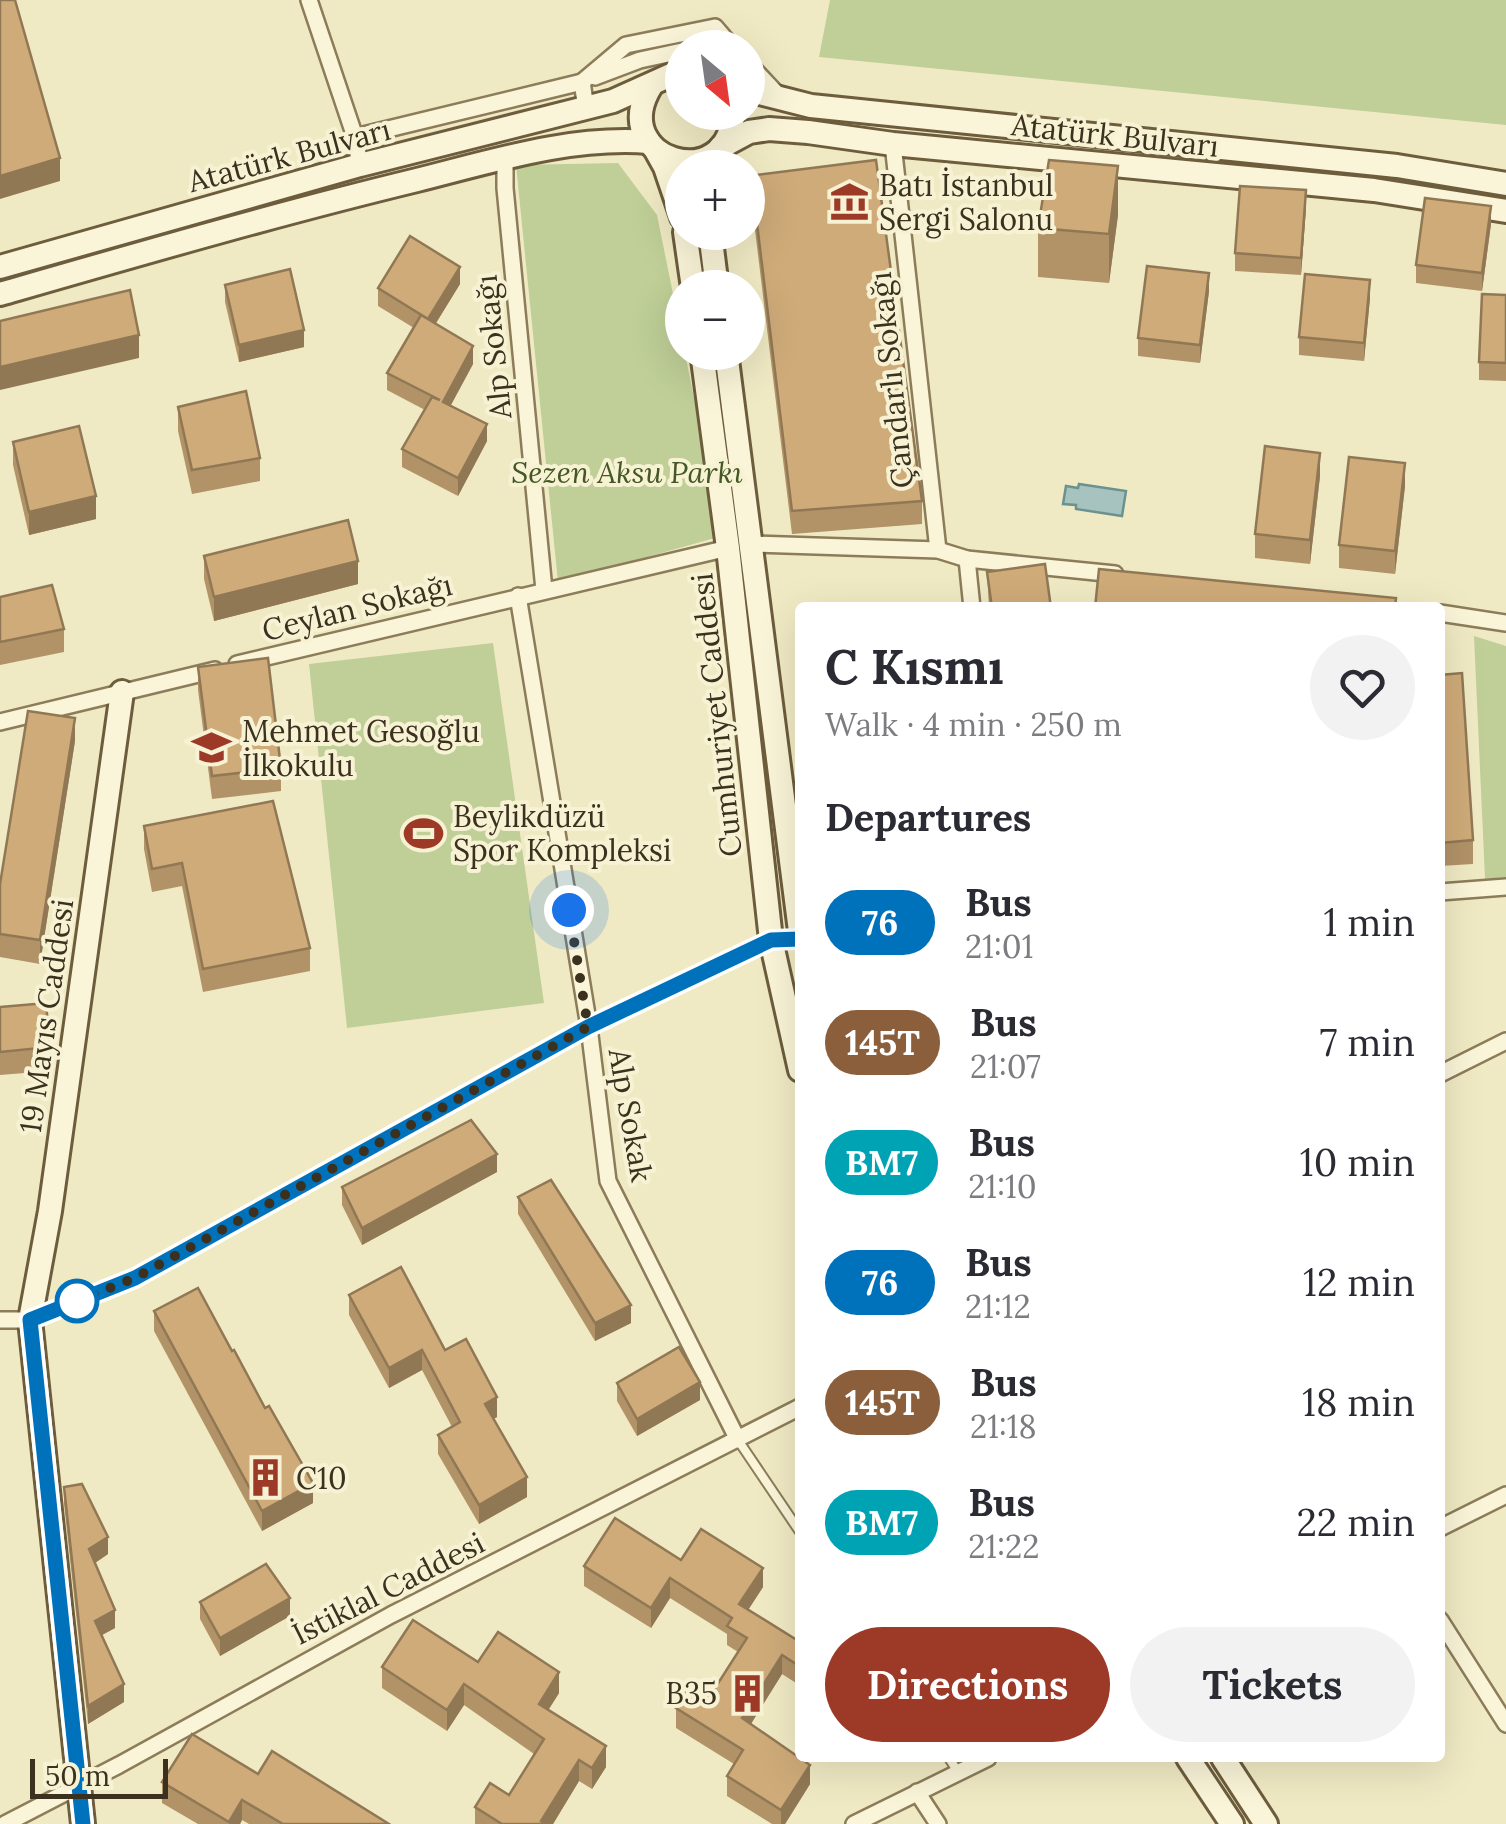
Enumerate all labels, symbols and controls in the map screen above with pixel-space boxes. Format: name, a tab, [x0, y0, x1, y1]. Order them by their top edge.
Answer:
north arrow	[665, 30, 765, 130]
map controls	[665, 30, 765, 370]
street label: Atatürk Bulvarı	[1009, 105, 1220, 165]
street label: Atatürk Bulvarı	[183, 110, 394, 201]
button: +	[665, 150, 765, 250]
place label: Batı İstanbul Sergi Salonu	[879, 166, 1053, 239]
museum icon: Batı İstanbul Sergi Salonu	[828, 181, 870, 223]
button: −	[665, 270, 765, 370]
street label: Çandarlı Sokağı	[861, 270, 922, 490]
street label: Alp Sokağı	[467, 273, 521, 422]
park label: Sezen Aksu Parkı	[511, 453, 743, 491]
street label: Ceylan Sokağı	[258, 565, 456, 650]
street label: Cumhuriyet Caddesi	[682, 571, 751, 859]
button: heart	[1310, 635, 1415, 740]
text: C Kısmı	[825, 636, 1004, 697]
text: Walk · 4 min · 250 m	[825, 704, 1122, 745]
place label: Mehmet Gesoğlu İlkokulu	[242, 712, 480, 784]
school or university icon: Mehmet Gesoğlu İlkokulu	[191, 727, 233, 769]
text: Departures	[825, 793, 1031, 841]
place label: Beylikdüzü Spor Kompleksi	[453, 797, 671, 869]
sports icon: Beylikdüzü Spor Kompleksi	[402, 812, 444, 854]
text: Bus	[965, 878, 1032, 926]
your location	[544, 885, 594, 935]
street label: 19 Mayıs Caddesi	[11, 897, 82, 1136]
text: 1 min	[1323, 898, 1415, 946]
text: 76	[862, 900, 898, 945]
text: 21:01	[965, 926, 1033, 967]
text: Bus	[970, 998, 1037, 1046]
text: 7 min	[1320, 1018, 1415, 1066]
text: 145T	[845, 1020, 920, 1065]
street label: Alp Sokak	[600, 1044, 661, 1185]
text: 21:07	[970, 1046, 1041, 1087]
text: Bus	[968, 1118, 1035, 1166]
text: 10 min	[1300, 1138, 1415, 1186]
text: BM7	[845, 1140, 918, 1185]
text: 21:10	[968, 1166, 1037, 1207]
text: Bus	[965, 1238, 1032, 1286]
text: 12 min	[1303, 1258, 1415, 1306]
text: 76	[862, 1260, 898, 1305]
unlabelled marker	[56, 1280, 98, 1322]
text: 21:12	[965, 1286, 1031, 1327]
text: Bus	[970, 1358, 1037, 1406]
text: 18 min	[1302, 1378, 1415, 1426]
text: 145T	[845, 1380, 920, 1425]
text: 21:18	[970, 1406, 1036, 1447]
building icon: C10	[245, 1457, 287, 1499]
place label: C10	[296, 1459, 347, 1497]
text: Bus	[968, 1478, 1035, 1526]
text: 22 min	[1296, 1498, 1415, 1546]
text: BM7	[845, 1500, 918, 1545]
street label: İstiklal Caddesi	[286, 1523, 490, 1653]
text: 21:22	[968, 1526, 1039, 1567]
button: Directions	[825, 1627, 1110, 1742]
button: Tickets	[1130, 1627, 1415, 1742]
building icon: B35	[726, 1672, 768, 1714]
place label: B35	[665, 1674, 717, 1712]
scale bar	[30, 1754, 168, 1798]
text: 50 m	[45, 1758, 110, 1794]

